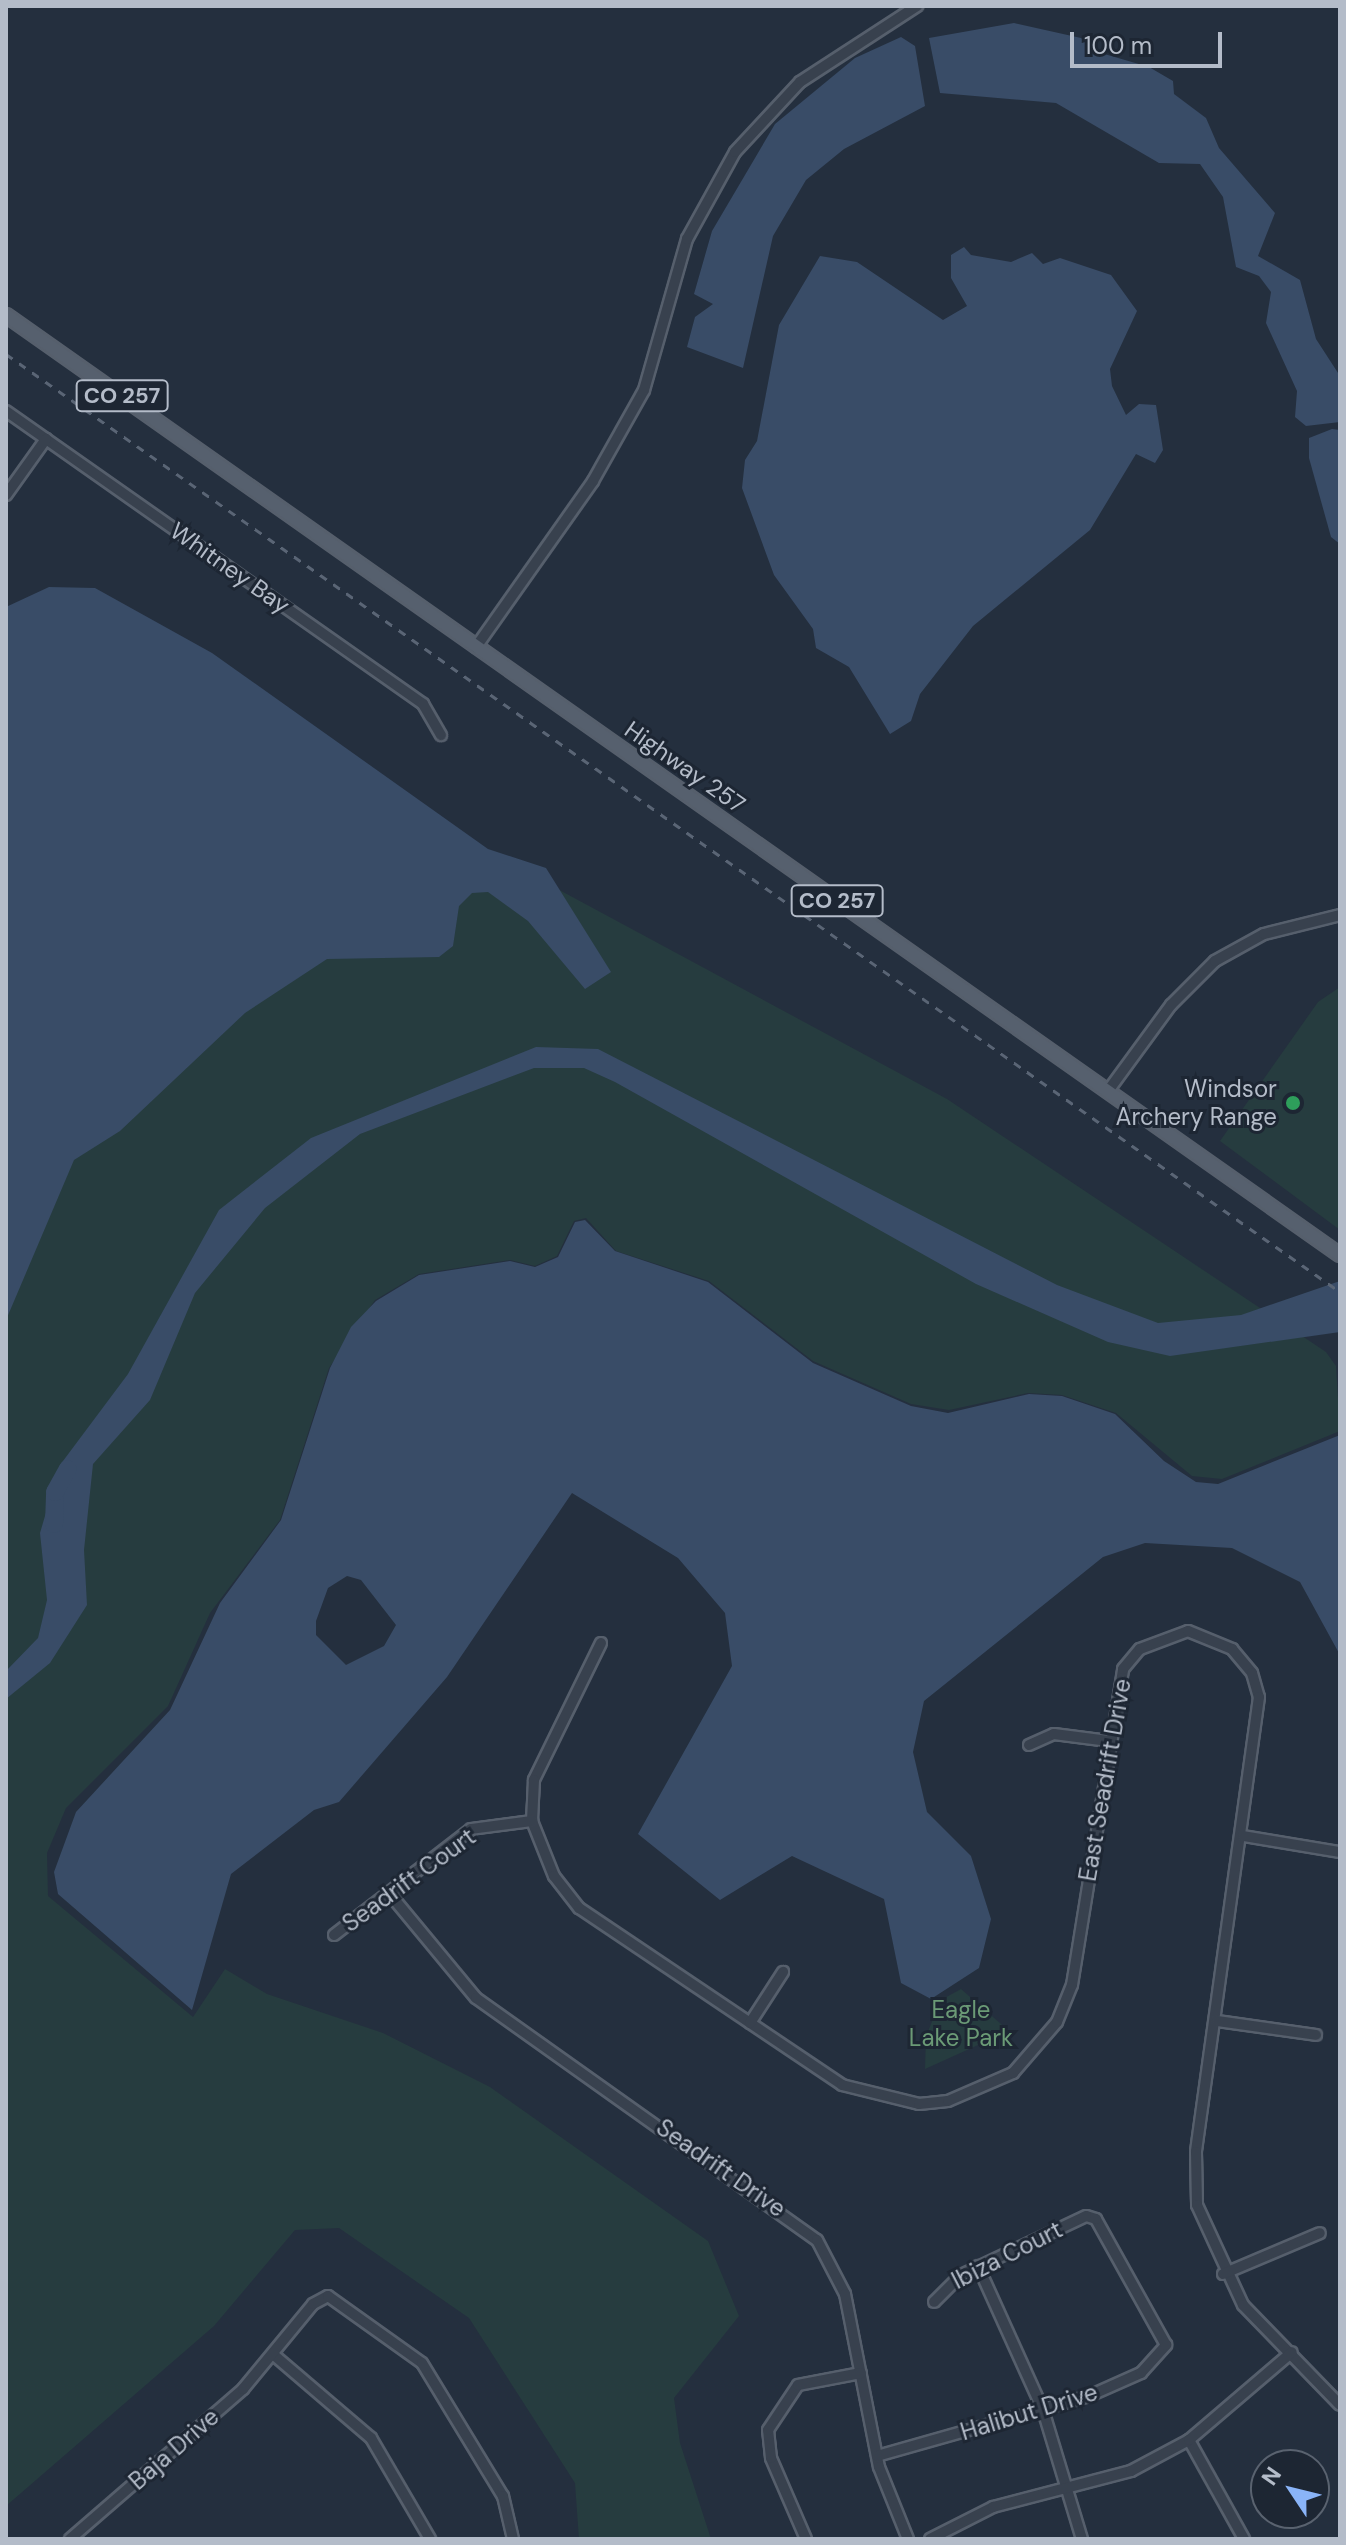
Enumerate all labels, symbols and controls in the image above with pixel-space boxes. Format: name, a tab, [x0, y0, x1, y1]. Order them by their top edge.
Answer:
scale bar	[1074, 16, 1226, 66]
text: 100 m	[1084, 30, 1152, 61]
road number: CO 257	[74, 378, 170, 414]
street label: Whitney Bay	[165, 516, 295, 620]
street label: Highway 257	[619, 715, 751, 819]
road number: CO 257	[789, 883, 885, 919]
place label: Windsor Archery Range	[1116, 1075, 1277, 1131]
marker: Windsor Archery Range	[1284, 1094, 1302, 1112]
street label: East Seadrift Drive	[1073, 1677, 1137, 1883]
street label: Seadrift Court	[337, 1822, 481, 1938]
park label: Eagle Lake Park	[909, 1996, 1013, 2052]
street label: Seadrift Drive	[651, 2113, 791, 2223]
street label: Ibiza Court	[947, 2215, 1067, 2295]
street label: Halibut Drive	[957, 2377, 1101, 2447]
street label: Baja Drive	[123, 2402, 225, 2496]
north arrow	[1250, 2449, 1330, 2529]
text: N	[1255, 2461, 1288, 2491]

